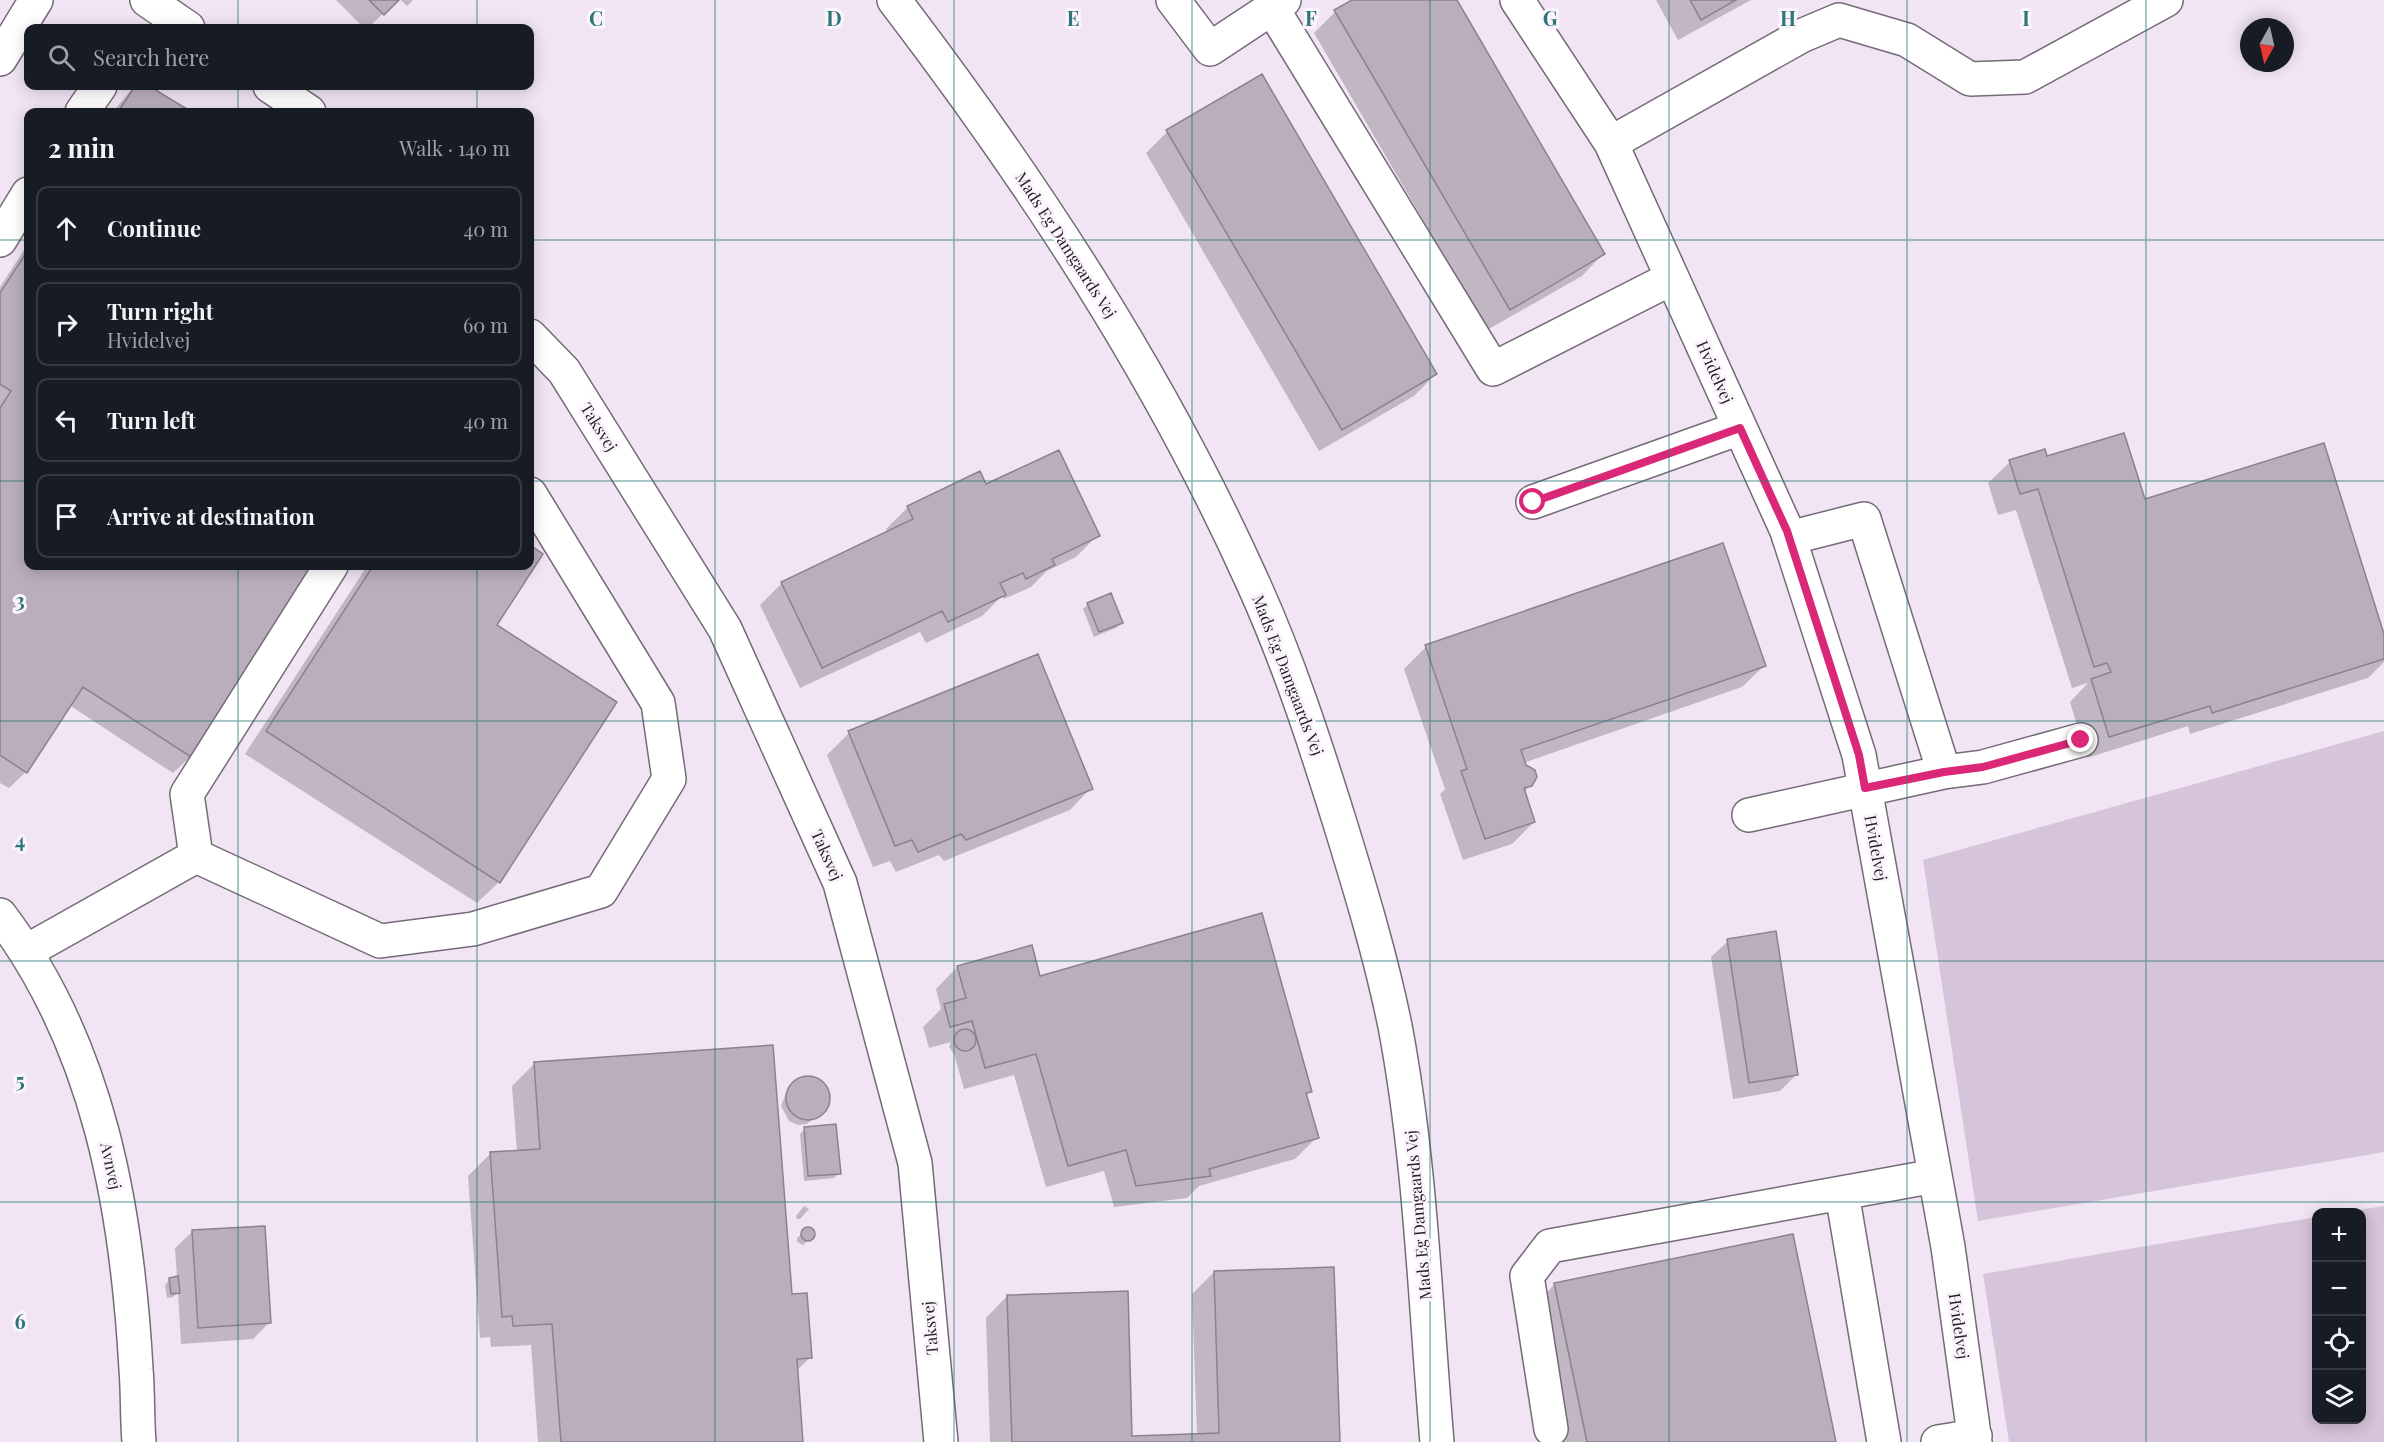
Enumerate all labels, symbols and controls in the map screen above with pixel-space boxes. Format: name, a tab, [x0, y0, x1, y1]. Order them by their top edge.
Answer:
text: C	[589, 4, 603, 31]
text: D	[826, 4, 842, 31]
text: E	[1067, 4, 1079, 31]
text: F	[1305, 4, 1317, 31]
text: G	[1543, 4, 1558, 31]
text: H	[1780, 4, 1796, 31]
text: I	[2022, 4, 2030, 31]
north arrow	[2240, 18, 2294, 72]
search box	[24, 24, 534, 90]
icon: search	[45, 41, 78, 74]
text: Search here	[93, 42, 209, 72]
text: 2 min	[48, 130, 115, 165]
text: Walk · 140 m	[399, 134, 510, 161]
street label: Mads Eg Damgaards Vej	[1011, 168, 1122, 322]
icon: ahead	[50, 212, 83, 245]
text: Continue	[107, 213, 201, 243]
text: 40 m	[463, 215, 508, 242]
text: Turn right	[107, 296, 213, 326]
icon: right	[50, 308, 83, 341]
text: 60 m	[463, 311, 508, 338]
text: Hvidelvej	[107, 326, 190, 353]
street label: Hvidelvej	[1692, 337, 1739, 406]
street label: Taksvej	[576, 398, 623, 455]
icon: left	[50, 404, 83, 437]
text: Turn left	[107, 405, 196, 435]
text: 40 m	[463, 407, 508, 434]
route start	[1519, 488, 1545, 514]
icon: arrive	[50, 500, 83, 533]
text: Arrive at destination	[107, 501, 315, 531]
text: 3	[15, 586, 25, 613]
street label: Mads Eg Damgaards Vej	[1248, 592, 1329, 758]
route end	[2067, 726, 2093, 752]
street label: Hvidelvej	[1860, 813, 1893, 882]
text: 4	[15, 826, 25, 853]
street label: Taksvej	[807, 826, 848, 884]
text: 5	[15, 1066, 25, 1093]
street label: Mads Eg Damgaards Vej	[1400, 1129, 1435, 1301]
street label: Avnvej	[96, 1140, 127, 1191]
map controls	[2312, 1208, 2366, 1424]
button: +	[2312, 1208, 2366, 1262]
button: −	[2312, 1262, 2366, 1316]
street label: Hvidelvej	[1944, 1292, 1975, 1360]
street label: Taksvej	[917, 1300, 942, 1356]
text: 6	[14, 1307, 26, 1334]
button: locate	[2312, 1316, 2366, 1370]
button: layers	[2312, 1370, 2366, 1424]

